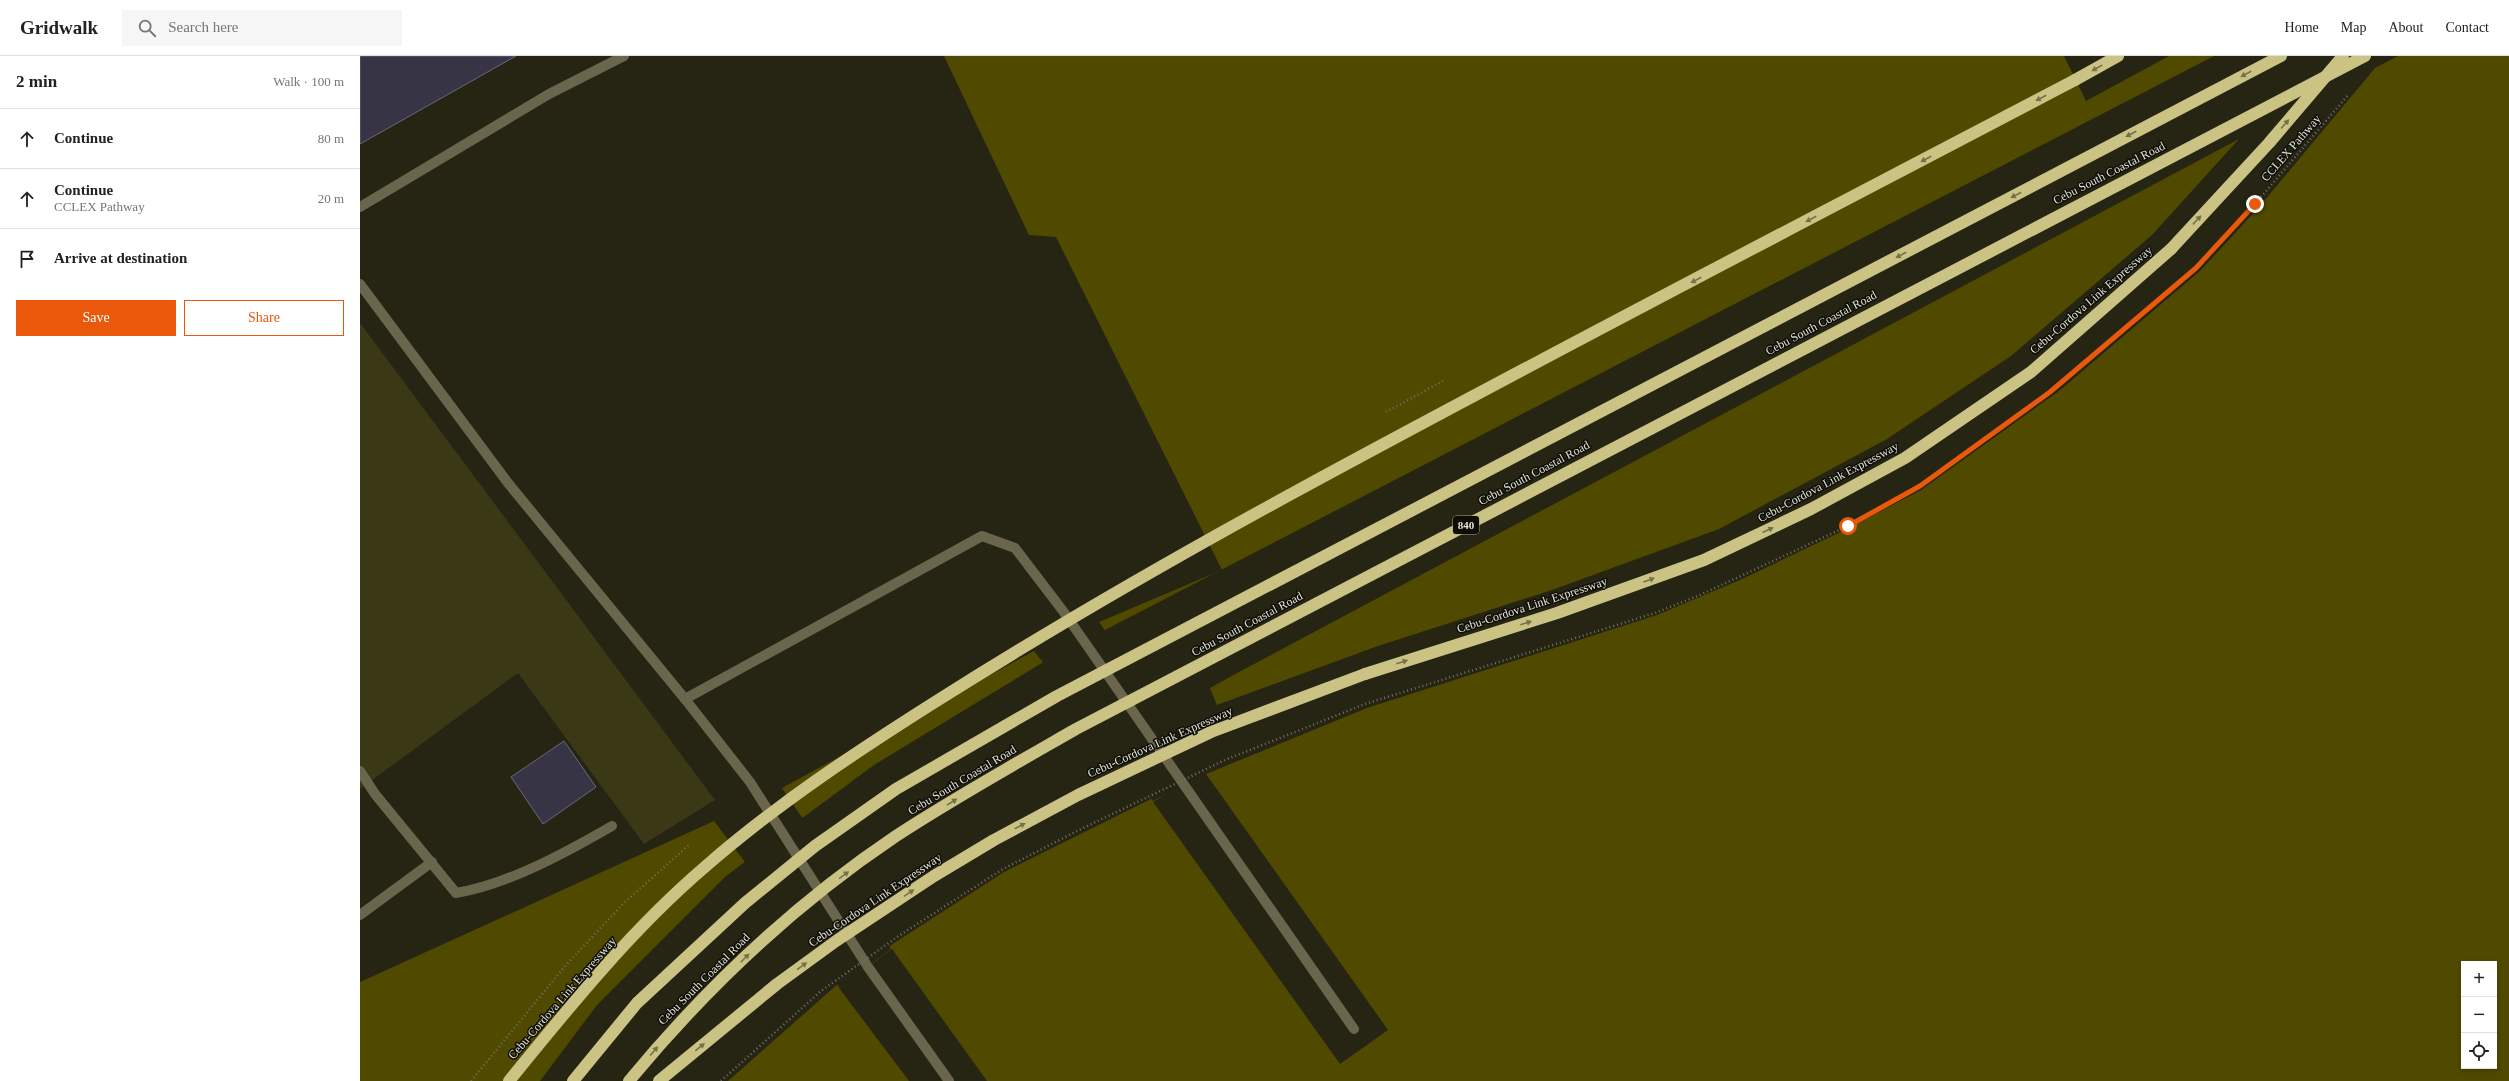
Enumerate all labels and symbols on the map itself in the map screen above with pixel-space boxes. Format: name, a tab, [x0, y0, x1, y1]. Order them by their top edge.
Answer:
one-way arrow	[2091, 65, 2103, 71]
one-way arrow	[2240, 71, 2252, 77]
one-way arrow	[2035, 95, 2046, 101]
street label: CCLEX Pathway	[2258, 112, 2324, 184]
one-way arrow	[2280, 119, 2289, 130]
one-way arrow	[2125, 131, 2137, 138]
street label: Cebu South Coastal Road	[2051, 139, 2167, 207]
one-way arrow	[1920, 155, 1931, 162]
one-way arrow	[2010, 191, 2022, 198]
route end	[2246, 195, 2264, 213]
one-way arrow	[2193, 215, 2202, 225]
one-way arrow	[1805, 216, 1816, 222]
street label: Cebu-Cordova Link Expressway	[2027, 243, 2155, 357]
one-way arrow	[1895, 252, 1906, 258]
one-way arrow	[1690, 276, 1701, 283]
street label: Cebu South Coastal Road	[1763, 288, 1879, 358]
street label: Cebu South Coastal Road	[1476, 438, 1592, 508]
street label: Cebu-Cordova Link Expressway	[1755, 439, 1901, 525]
road number: 840	[1453, 516, 1479, 534]
route start	[1839, 517, 1857, 535]
one-way arrow	[1762, 527, 1774, 533]
street label: Cebu-Cordova Link Expressway	[1455, 574, 1609, 636]
one-way arrow	[1643, 577, 1655, 583]
street label: Cebu South Coastal Road	[1189, 589, 1305, 659]
one-way arrow	[1520, 620, 1532, 626]
one-way arrow	[1396, 659, 1408, 665]
street label: Cebu-Cordova Link Expressway	[1085, 704, 1235, 780]
street label: Cebu South Coastal Road	[905, 742, 1019, 818]
one-way arrow	[946, 798, 957, 805]
one-way arrow	[1014, 822, 1026, 829]
street label: Cebu-Cordova Link Expressway	[806, 850, 944, 950]
one-way arrow	[839, 871, 849, 879]
one-way arrow	[903, 889, 915, 896]
street label: Cebu South Coastal Road	[655, 930, 753, 1028]
street label: Cebu-Cordova Link Expressway	[505, 934, 619, 1062]
one-way arrow	[740, 953, 750, 963]
one-way arrow	[796, 962, 807, 970]
one-way arrow	[695, 1043, 706, 1052]
one-way arrow	[649, 1046, 658, 1056]

